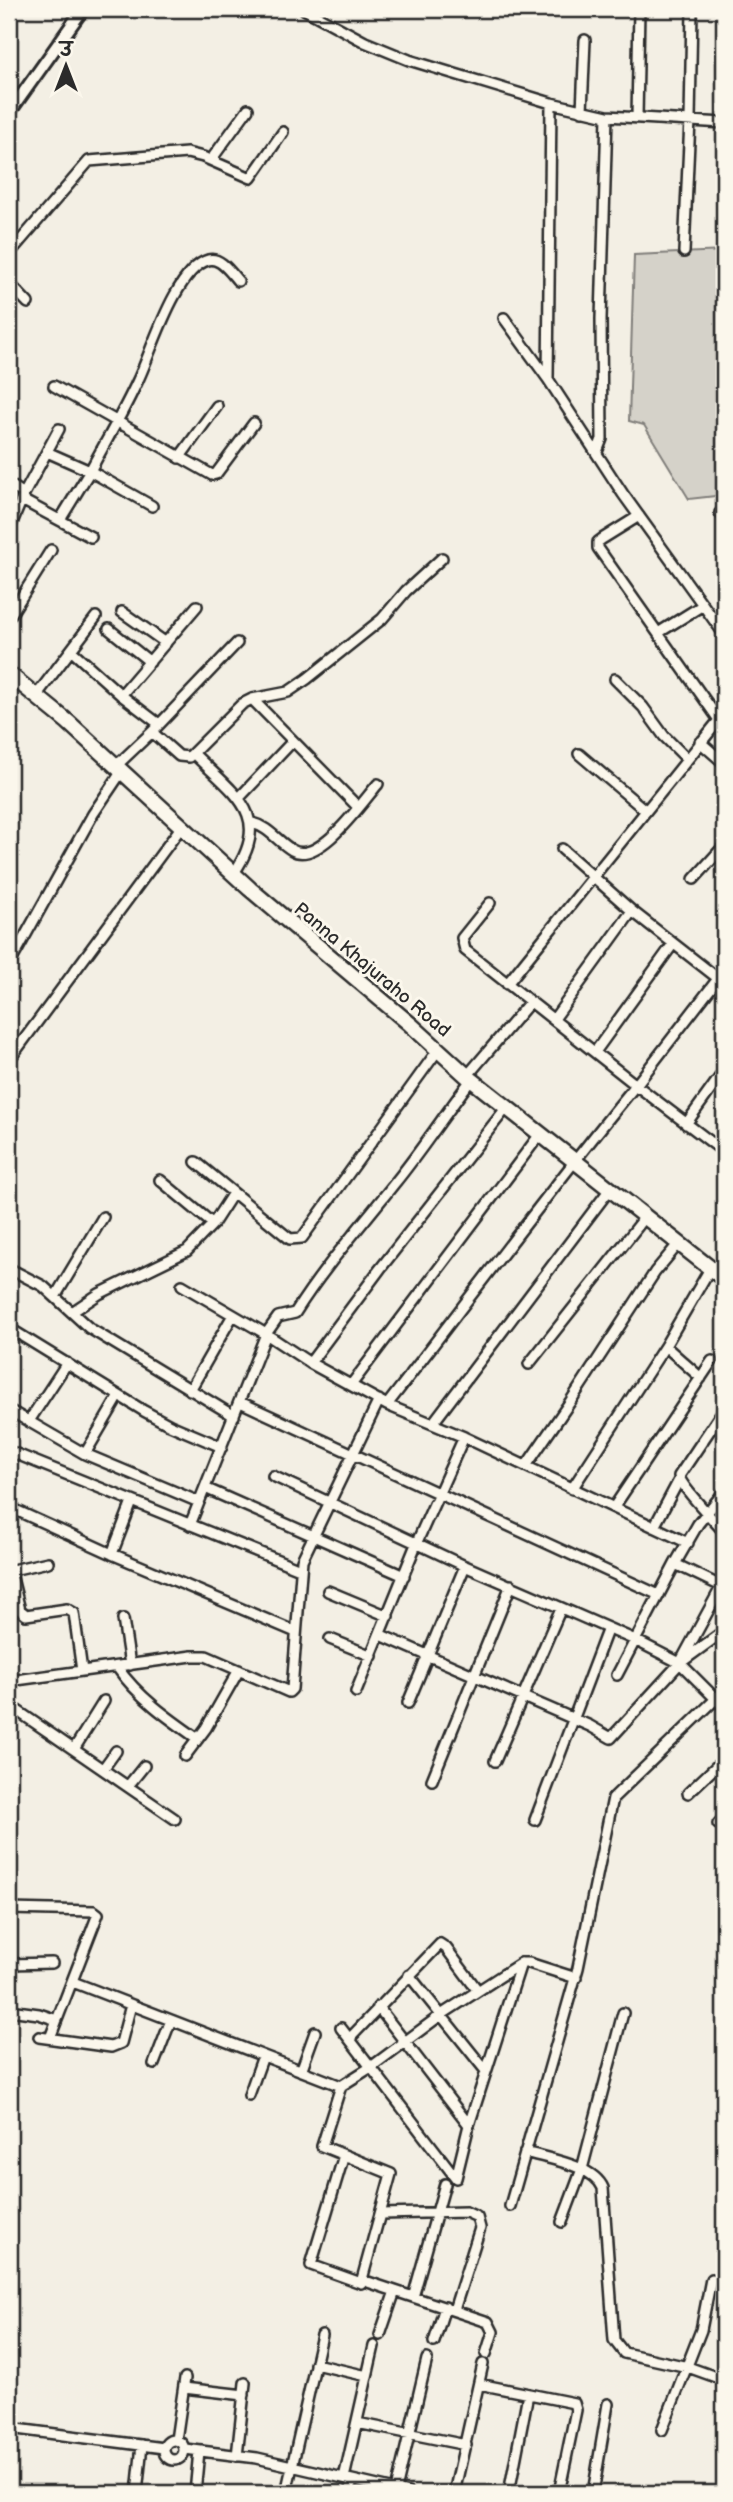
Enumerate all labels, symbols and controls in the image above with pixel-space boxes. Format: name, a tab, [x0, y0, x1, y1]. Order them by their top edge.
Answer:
north arrow	[32, 32, 102, 102]
text: उ	[58, 39, 75, 62]
street label: Panna Khajuraho Road	[289, 898, 455, 1042]

